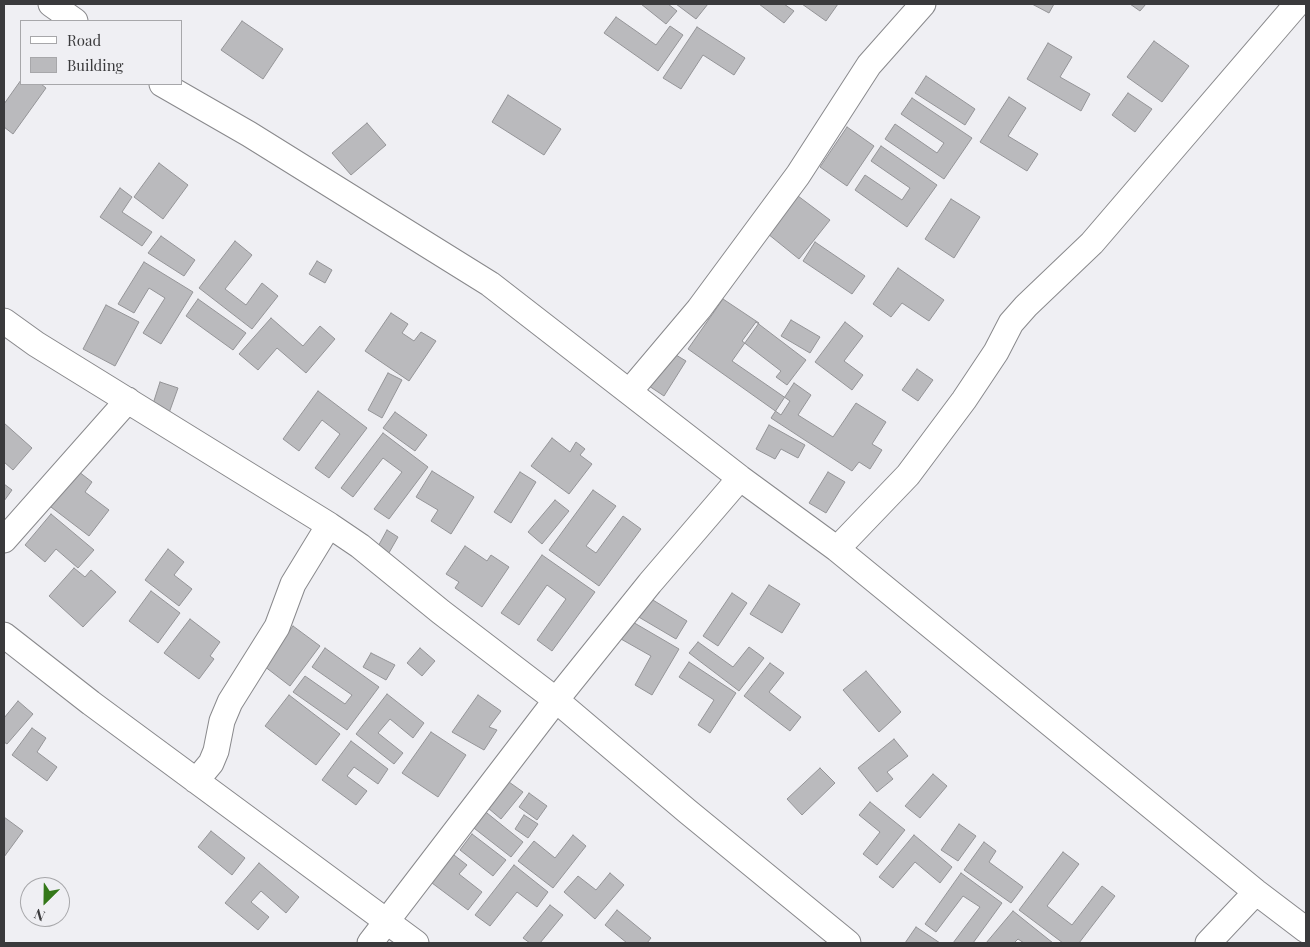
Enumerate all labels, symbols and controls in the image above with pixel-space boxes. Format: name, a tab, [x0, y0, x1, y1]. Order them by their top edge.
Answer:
legend	[20, 20, 182, 85]
text: Road	[67, 30, 101, 50]
text: Building	[67, 55, 123, 75]
north arrow	[20, 877, 70, 927]
text: N	[31, 905, 48, 926]

